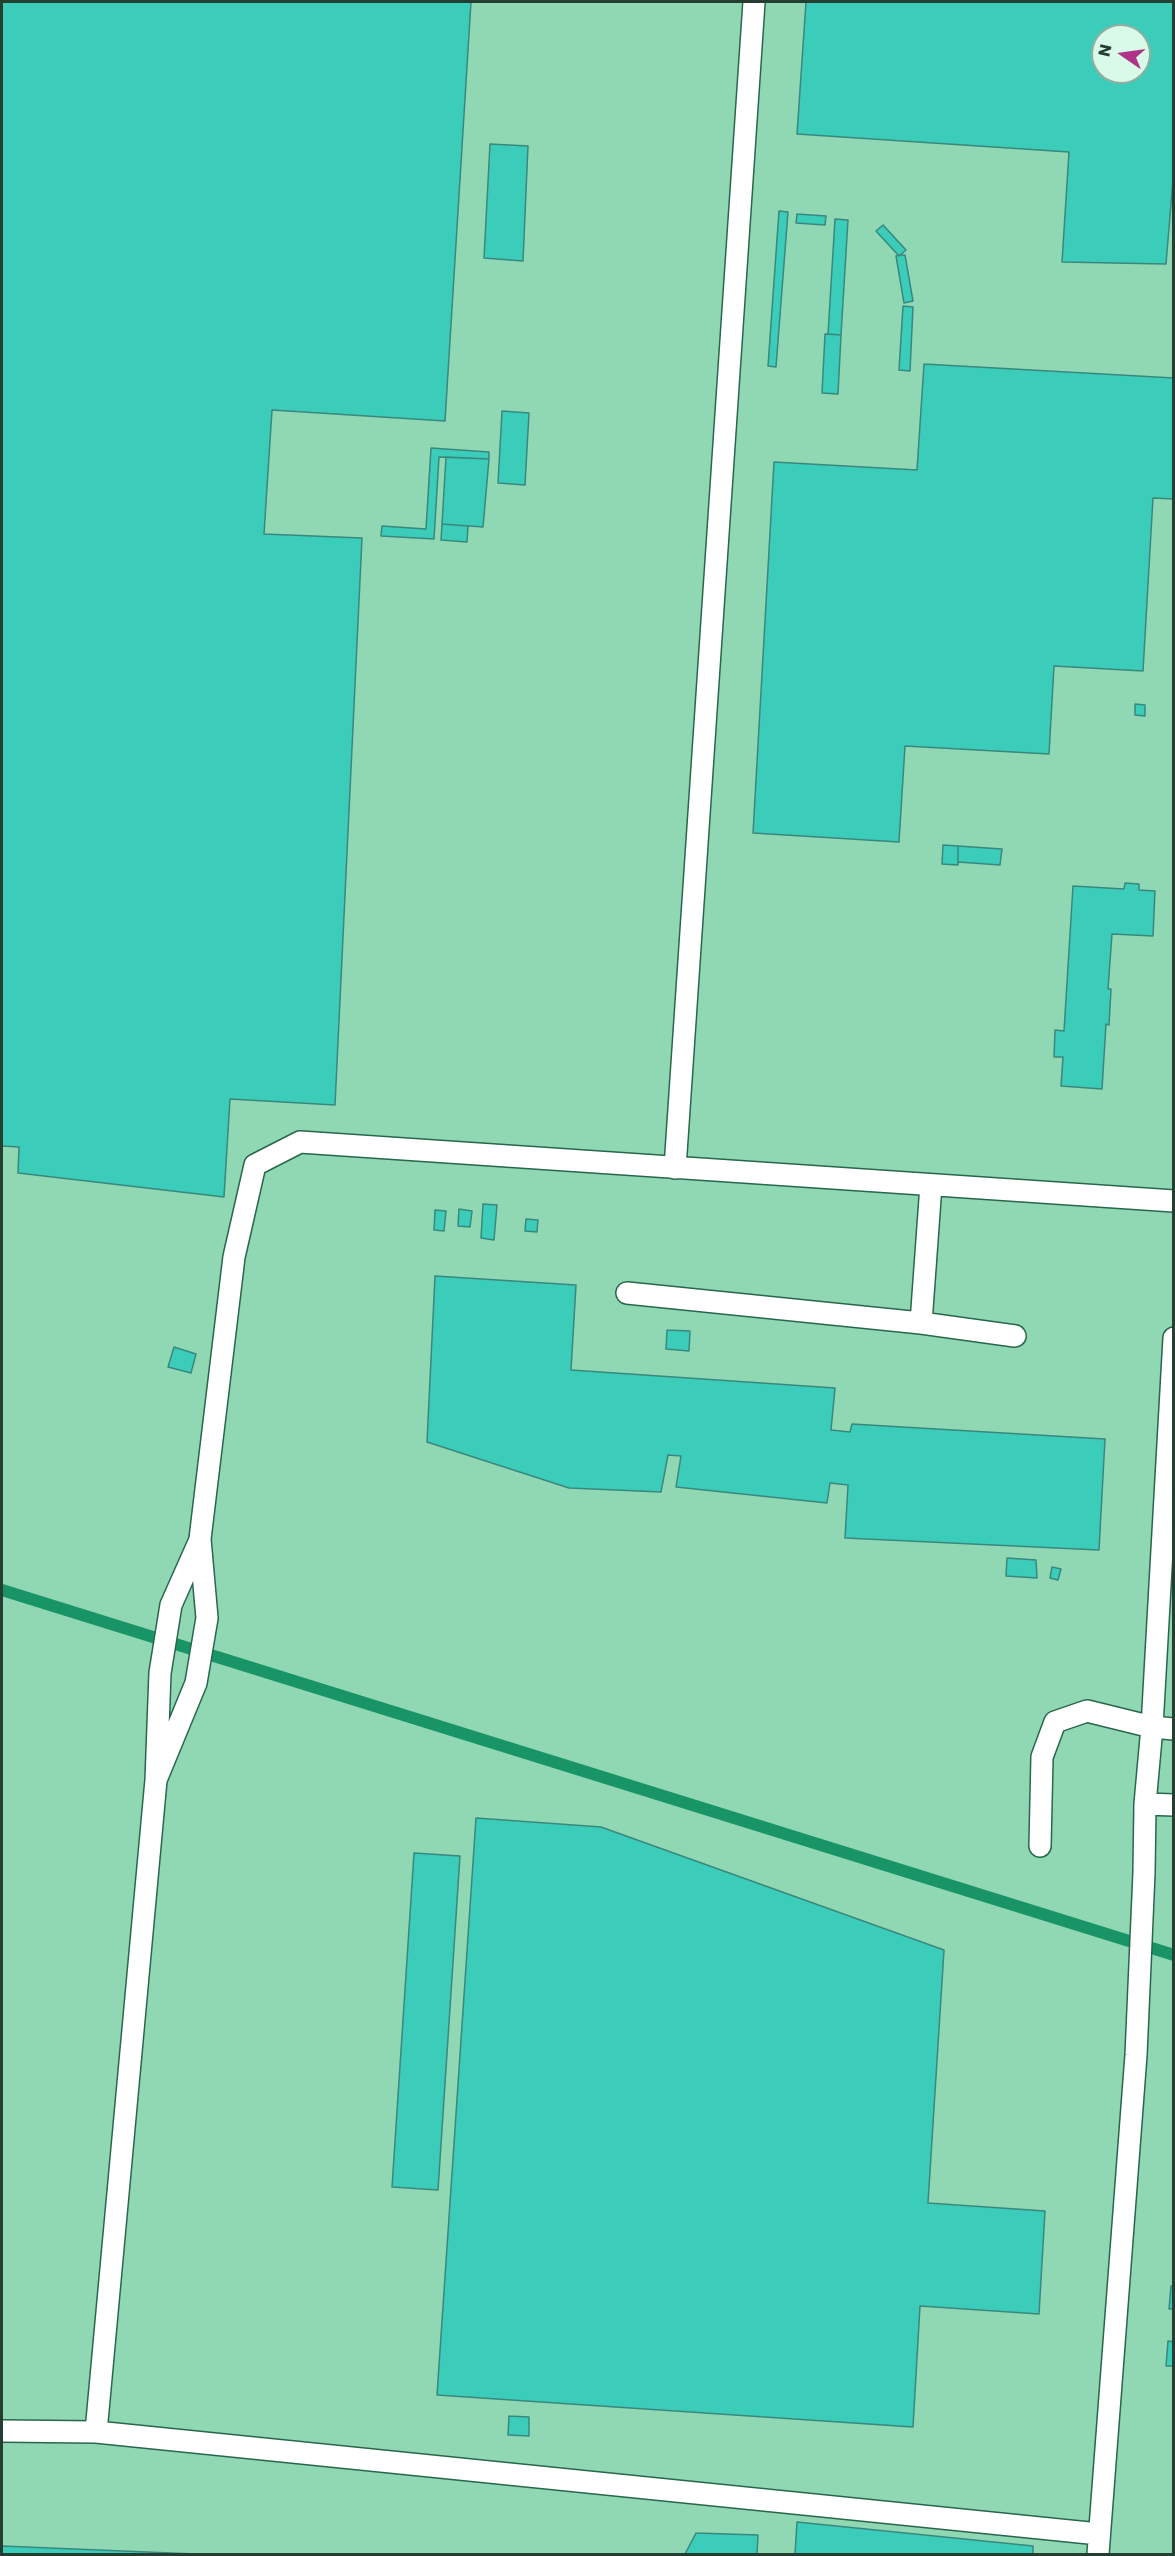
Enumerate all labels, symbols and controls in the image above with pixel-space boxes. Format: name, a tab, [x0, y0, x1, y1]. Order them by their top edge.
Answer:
north arrow	[1091, 24, 1151, 84]
text: N	[1092, 42, 1117, 59]

